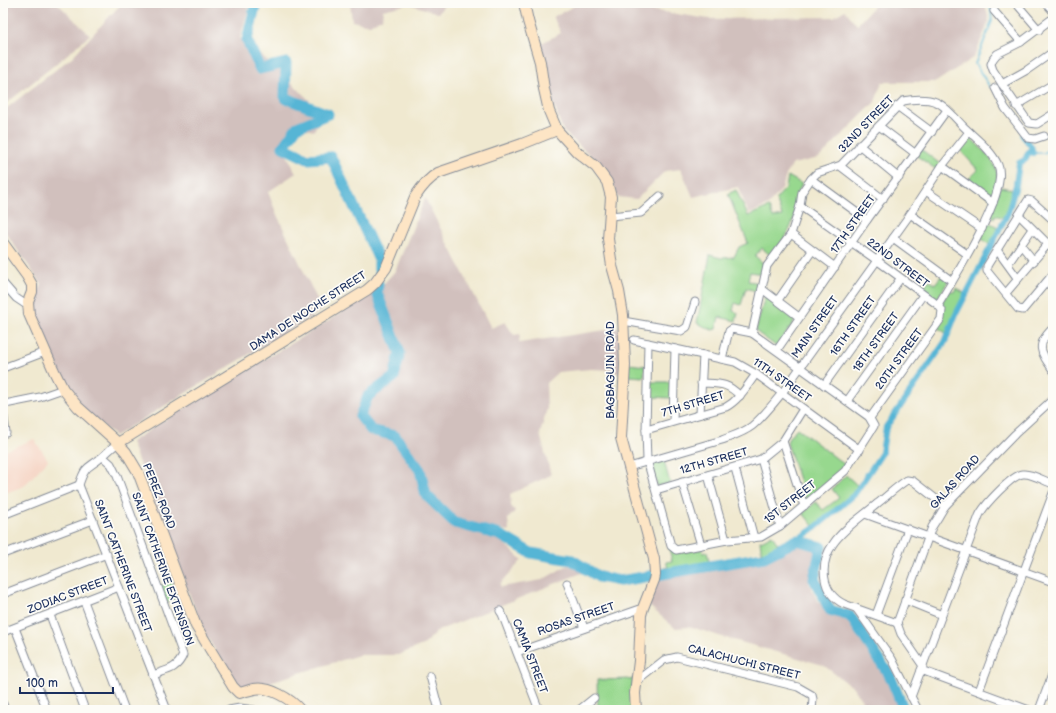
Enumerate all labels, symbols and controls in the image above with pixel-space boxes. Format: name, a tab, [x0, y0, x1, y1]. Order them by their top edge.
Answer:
street label: 32ND STREET	[836, 92, 897, 155]
street label: 17TH STREET	[828, 192, 878, 256]
street label: 22ND STREET	[865, 236, 932, 291]
street label: DAMA DE NOCHE STREET	[247, 268, 369, 354]
street label: MAIN STREET	[789, 293, 841, 360]
street label: 16TH STREET	[827, 293, 879, 359]
street label: 18TH STREET	[850, 310, 902, 374]
street label: BAGBAGUIN ROAD	[604, 321, 617, 419]
street label: 20TH STREET	[872, 326, 926, 392]
street label: 11TH STREET	[750, 355, 814, 405]
street label: 7TH STREET	[660, 388, 726, 420]
street label: 12TH STREET	[678, 445, 750, 477]
street label: GALAS ROAD	[927, 452, 983, 512]
street label: PEREZ ROAD	[140, 461, 178, 531]
street label: 1ST STREET	[762, 478, 819, 526]
street label: SAINT CATHERINE EXTENSION	[129, 491, 197, 647]
street label: SAINT CATHERINE STREET	[92, 498, 155, 635]
street label: ZODIAC STREET	[25, 574, 110, 617]
street label: ROSAS STREET	[536, 600, 617, 638]
street label: CAMIA STREET	[510, 617, 550, 696]
street label: CALACHUCHI STREET	[687, 642, 802, 682]
scale bar	[20, 669, 113, 695]
text: 100 m	[26, 676, 58, 691]

